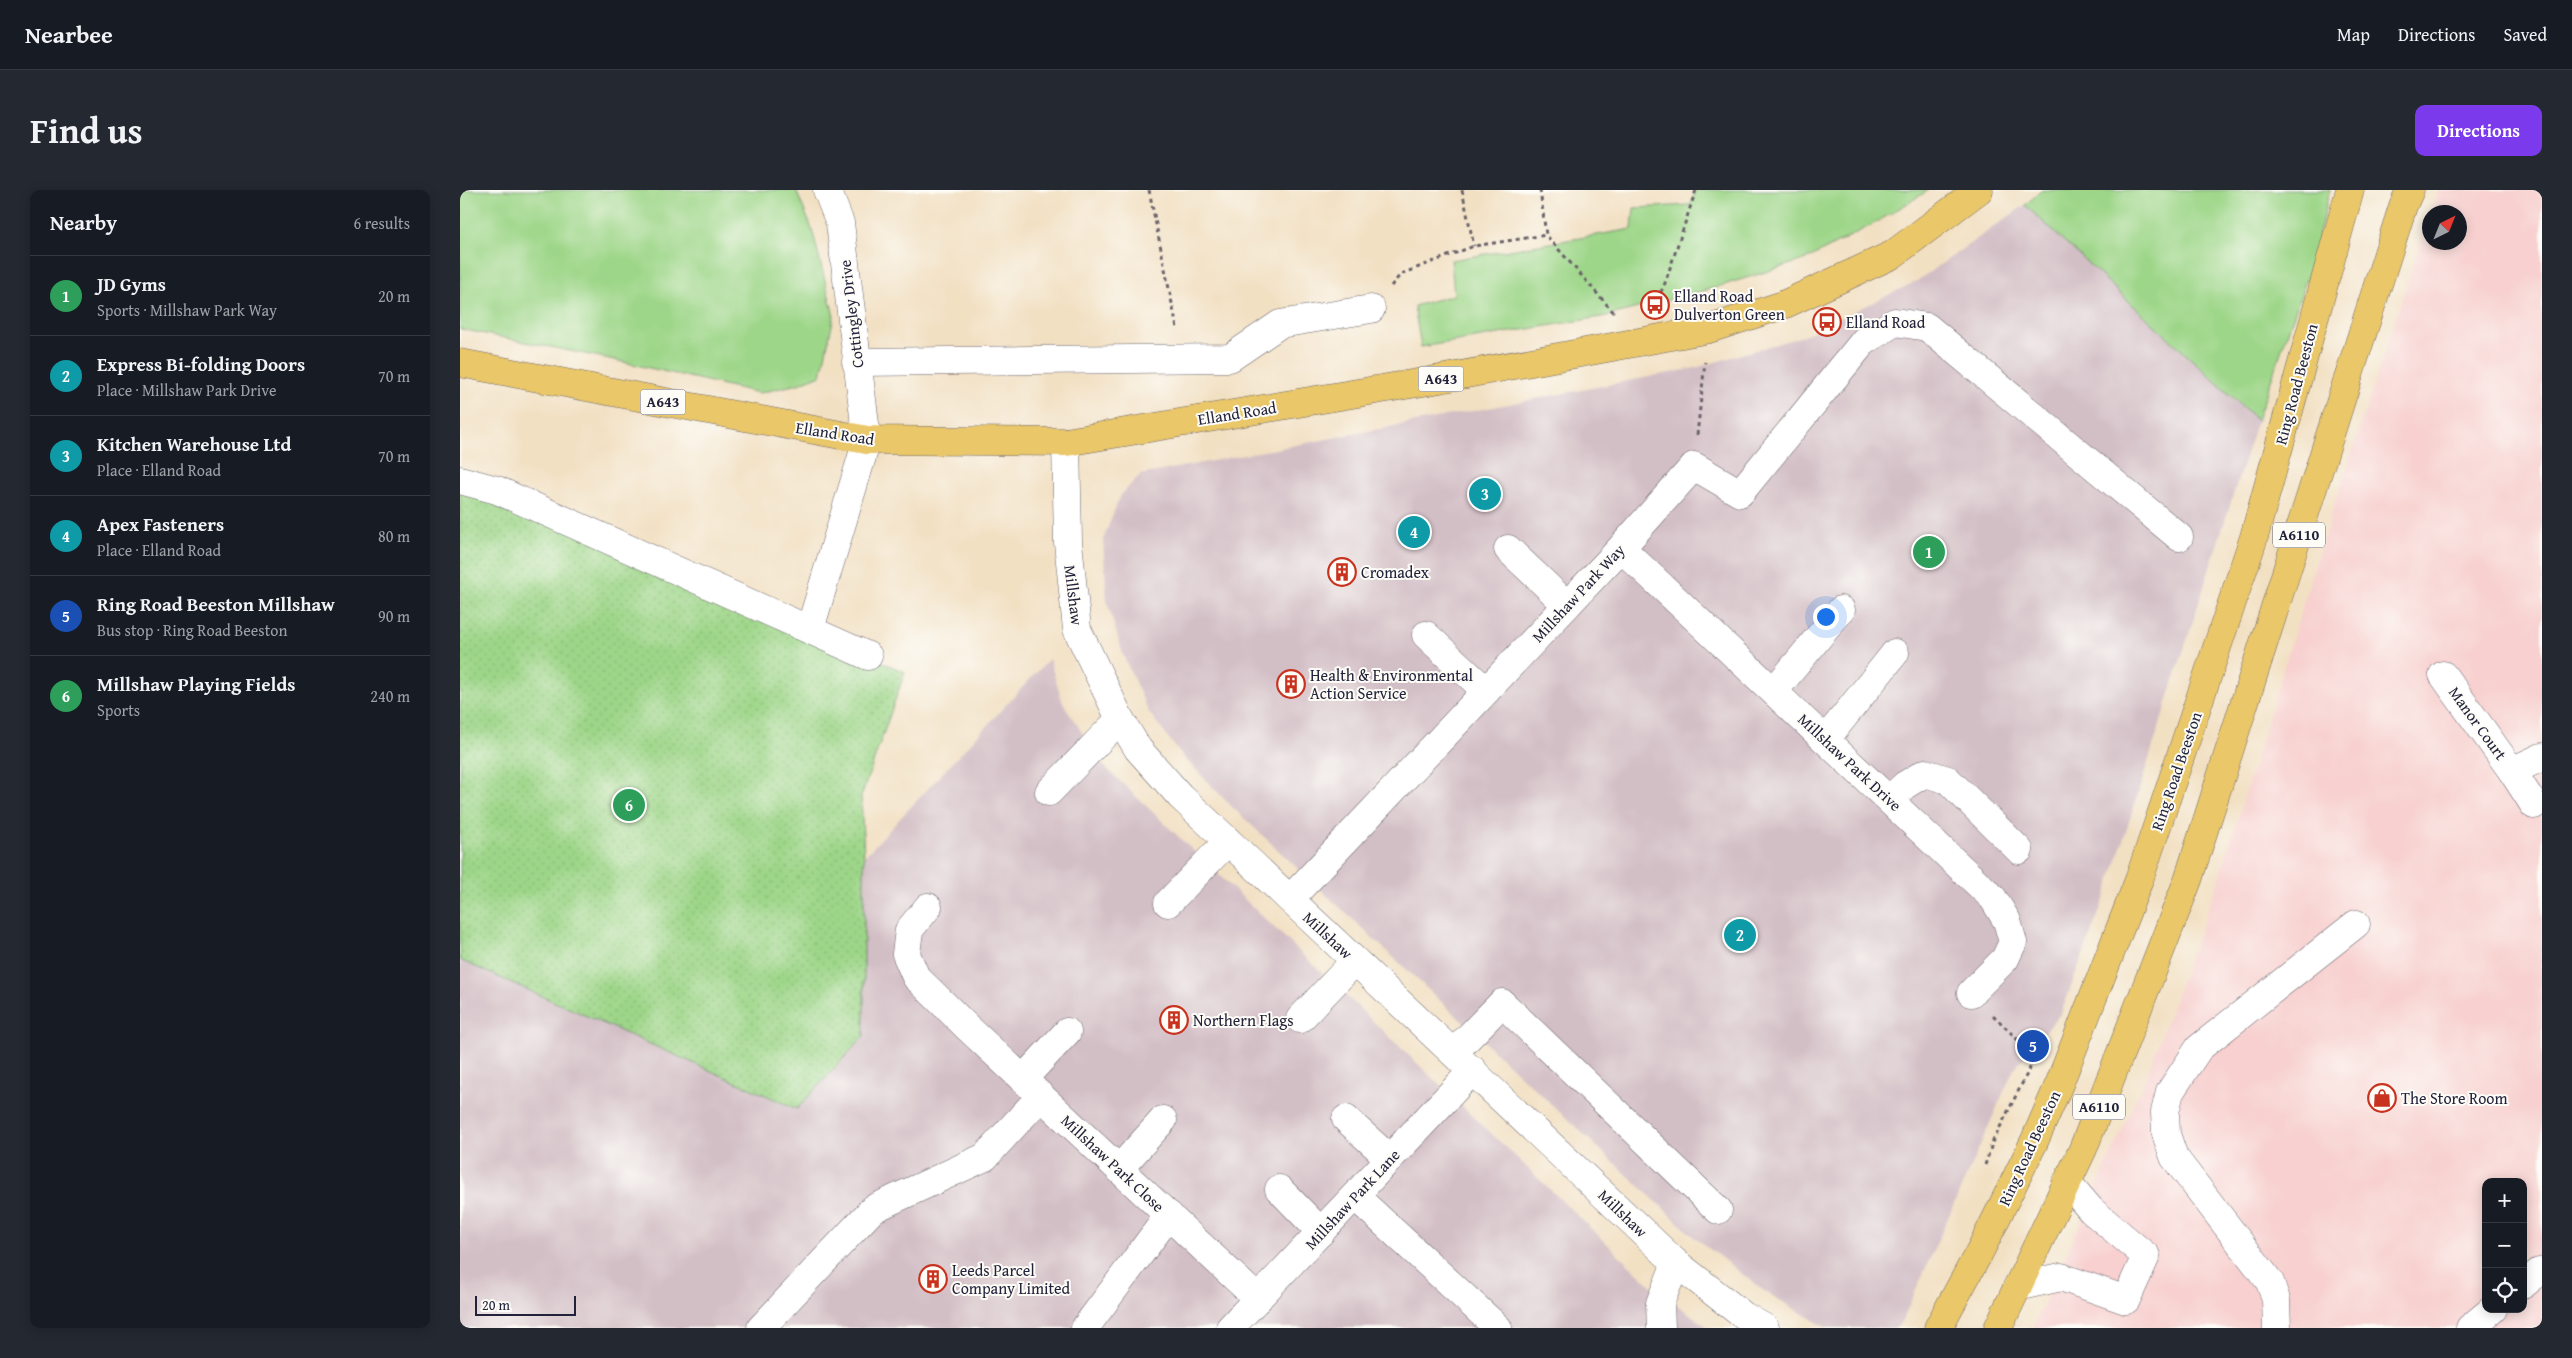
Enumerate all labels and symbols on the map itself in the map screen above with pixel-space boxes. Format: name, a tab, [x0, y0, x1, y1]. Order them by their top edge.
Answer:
north arrow	[2422, 205, 2467, 250]
street label: Cottingley Drive	[832, 258, 870, 370]
place label: Elland Road Dulverton Green	[1674, 284, 1785, 326]
bus stop icon: Elland Road Dulverton Green	[1640, 290, 1670, 320]
bus stop icon: Elland Road	[1812, 307, 1842, 337]
place label: Elland Road	[1846, 310, 1926, 334]
street label: Ring Road Beeston	[2268, 321, 2324, 447]
road number: A643	[1418, 366, 1464, 392]
road number: A643	[640, 390, 686, 414]
street label: Elland Road	[1196, 395, 1278, 431]
street label: Elland Road	[794, 415, 876, 451]
pin: 3	[1469, 475, 1501, 513]
pin: 4	[1398, 513, 1430, 551]
road number: A6110	[2273, 522, 2325, 548]
pin: 1	[1913, 533, 1945, 571]
street label: Millshaw Park Way	[1526, 538, 1630, 648]
building icon: Cromadex	[1327, 557, 1357, 587]
place label: Cromadex	[1361, 560, 1430, 584]
street label: Millshaw	[1058, 563, 1090, 627]
your location	[1813, 604, 1839, 630]
place label: Health & Environmental Action Service	[1310, 663, 1473, 705]
building icon: Health & Environmental Action Service	[1276, 669, 1306, 699]
street label: Manor Court	[2443, 681, 2513, 765]
street label: Millshaw Park Drive	[1793, 707, 1907, 817]
street label: Ring Road Beeston	[2144, 708, 2208, 834]
pin: 6	[613, 786, 645, 824]
street label: Millshaw	[1298, 906, 1359, 965]
pin: 2	[1724, 916, 1756, 954]
building icon: Northern Flags	[1159, 1005, 1189, 1035]
place label: Northern Flags	[1193, 1008, 1294, 1032]
pin: 5	[2017, 1027, 2049, 1065]
shop icon: The Store Room	[2367, 1083, 2397, 1113]
place label: The Store Room	[2401, 1086, 2508, 1110]
street label: Ring Road Beeston	[1992, 1087, 2066, 1209]
road number: A6110	[2073, 1094, 2125, 1120]
street label: Millshaw Park Close	[1056, 1109, 1170, 1217]
street label: Millshaw Park Lane	[1299, 1143, 1405, 1255]
street label: Millshaw	[1593, 1183, 1654, 1243]
place label: Leeds Parcel Company Limited	[952, 1258, 1071, 1300]
building icon: Leeds Parcel Company Limited	[918, 1264, 948, 1294]
scale bar	[475, 1293, 576, 1316]

